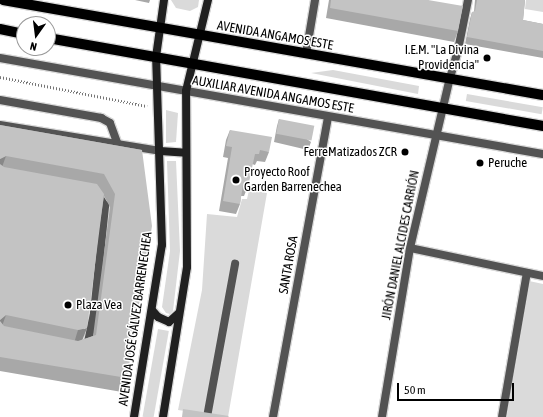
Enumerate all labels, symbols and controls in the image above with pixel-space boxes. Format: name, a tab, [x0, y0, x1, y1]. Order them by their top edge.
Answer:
north arrow	[16, 16, 56, 56]
street label: AVENIDA ANGAMOS ESTE	[216, 18, 334, 54]
text: N	[29, 40, 38, 53]
place label: I.E.M. "La Divina Providencia"	[405, 43, 479, 74]
marker: I.E.M. "La Divina Providencia"	[482, 53, 492, 63]
street label: AUXILIAR AVENIDA ANGAMOS ESTE	[191, 73, 355, 117]
place label: FerreMatizados ZCR	[303, 144, 397, 160]
marker: FerreMatizados ZCR	[400, 147, 410, 157]
place label: Peruche	[488, 155, 527, 171]
marker: Peruche	[475, 158, 485, 168]
place label: Proyecto Roof Garden Barrenechea	[244, 165, 342, 196]
street label: JIRÓN DANIEL ALCIDES CARRIÓN	[379, 169, 423, 321]
marker: Proyecto Roof Garden Barrenechea	[231, 175, 241, 185]
street label: AVENIDA JOSÉ GÁLVEZ BARRENECHEA	[116, 231, 156, 407]
street label: SANTA ROSA	[276, 235, 302, 295]
place label: Plaza Vea	[76, 297, 122, 313]
marker: Plaza Vea	[63, 300, 73, 310]
scale bar	[399, 375, 516, 401]
text: 50 m	[404, 383, 426, 397]

